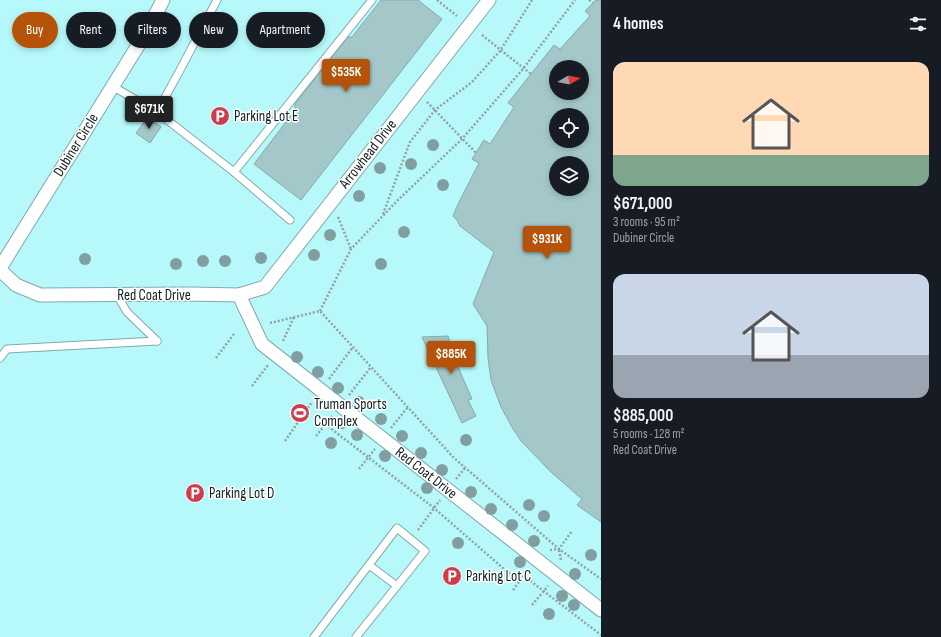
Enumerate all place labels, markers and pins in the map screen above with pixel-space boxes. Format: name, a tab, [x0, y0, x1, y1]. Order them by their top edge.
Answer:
pin: $535K	[318, 59, 374, 93]
pin: $671K	[121, 96, 177, 130]
parking icon: Parking Lot E	[209, 105, 231, 127]
place label: Parking Lot E	[234, 107, 298, 126]
pin: $931K	[519, 226, 575, 260]
pin: $885K	[423, 341, 479, 375]
place label: Truman Sports Complex	[314, 395, 387, 431]
sports icon: Truman Sports Complex	[289, 402, 311, 424]
parking icon: Parking Lot D	[184, 482, 206, 504]
place label: Parking Lot D	[209, 484, 274, 503]
parking icon: Parking Lot C	[441, 565, 463, 587]
place label: Parking Lot C	[466, 567, 531, 586]

